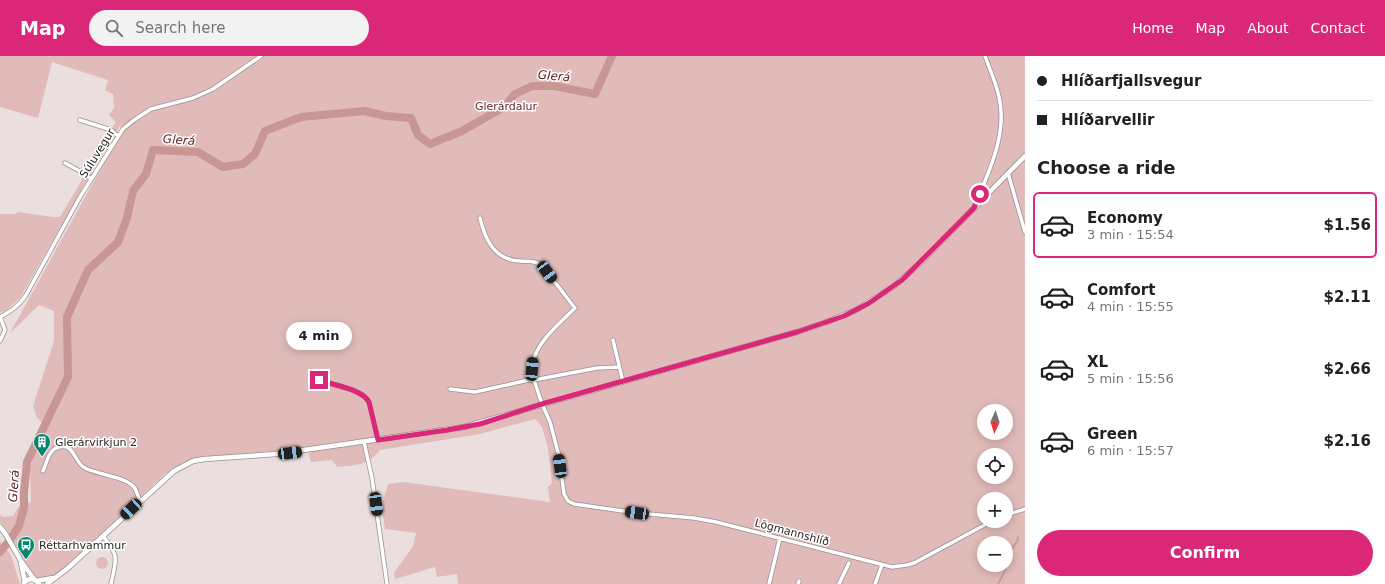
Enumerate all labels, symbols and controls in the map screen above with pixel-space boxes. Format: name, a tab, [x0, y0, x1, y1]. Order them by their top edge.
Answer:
search box	[89, 10, 369, 46]
text: Map	[20, 17, 65, 39]
icon: search	[103, 17, 125, 39]
text: Search here	[135, 19, 225, 37]
text: Home	[1132, 20, 1174, 36]
text: Map	[1196, 20, 1225, 36]
text: About	[1247, 20, 1289, 36]
text: Contact	[1311, 20, 1365, 36]
water label: Glerá	[537, 68, 571, 84]
text: Hlíðarfjallsvegur	[1061, 72, 1201, 90]
park label: Glerárdalur	[475, 100, 538, 113]
text: Hlíðarvellir	[1061, 111, 1154, 129]
street label: Súluvegur	[77, 126, 118, 180]
water label: Glerá	[162, 132, 196, 148]
text: Choose a ride	[1037, 157, 1176, 178]
route start	[971, 185, 989, 203]
icon: car	[1039, 207, 1075, 243]
text: Economy	[1087, 209, 1163, 227]
text: $1.56	[1324, 216, 1371, 234]
text: 3 min · 15:54	[1087, 227, 1174, 242]
car	[535, 259, 559, 285]
icon: car	[1039, 279, 1075, 315]
text: Comfort	[1087, 281, 1155, 299]
text: $2.11	[1324, 288, 1371, 306]
text: 4 min · 15:55	[1087, 299, 1174, 314]
callout: 4 min	[286, 322, 352, 350]
text: 4 min	[299, 328, 339, 343]
icon: car	[1039, 351, 1075, 387]
text: XL	[1087, 353, 1108, 371]
car	[525, 357, 539, 381]
text: $2.66	[1324, 360, 1371, 378]
route end	[310, 371, 328, 389]
text: 5 min · 15:56	[1087, 371, 1174, 386]
north arrow	[977, 404, 1013, 440]
map controls	[977, 404, 1013, 572]
icon: car	[1039, 423, 1075, 459]
text: Green	[1087, 425, 1138, 443]
building icon: Glerárvirkjun 2	[32, 432, 52, 457]
text: $2.16	[1324, 432, 1371, 450]
place label: Glerárvirkjun 2	[55, 436, 137, 449]
text: 6 min · 15:57	[1087, 443, 1174, 458]
car	[277, 446, 303, 460]
button: locate	[977, 448, 1013, 484]
car	[552, 453, 568, 479]
water label: Glerá	[6, 469, 22, 503]
car	[368, 491, 384, 517]
button: +	[977, 492, 1013, 528]
car	[118, 496, 144, 522]
car	[624, 505, 650, 521]
street label: Lögmannshlíð	[753, 516, 831, 549]
button: Confirm	[1037, 530, 1373, 576]
bus stop icon: Réttarhvammur	[16, 535, 36, 560]
button: −	[977, 536, 1013, 572]
place label: Réttarhvammur	[39, 539, 126, 552]

